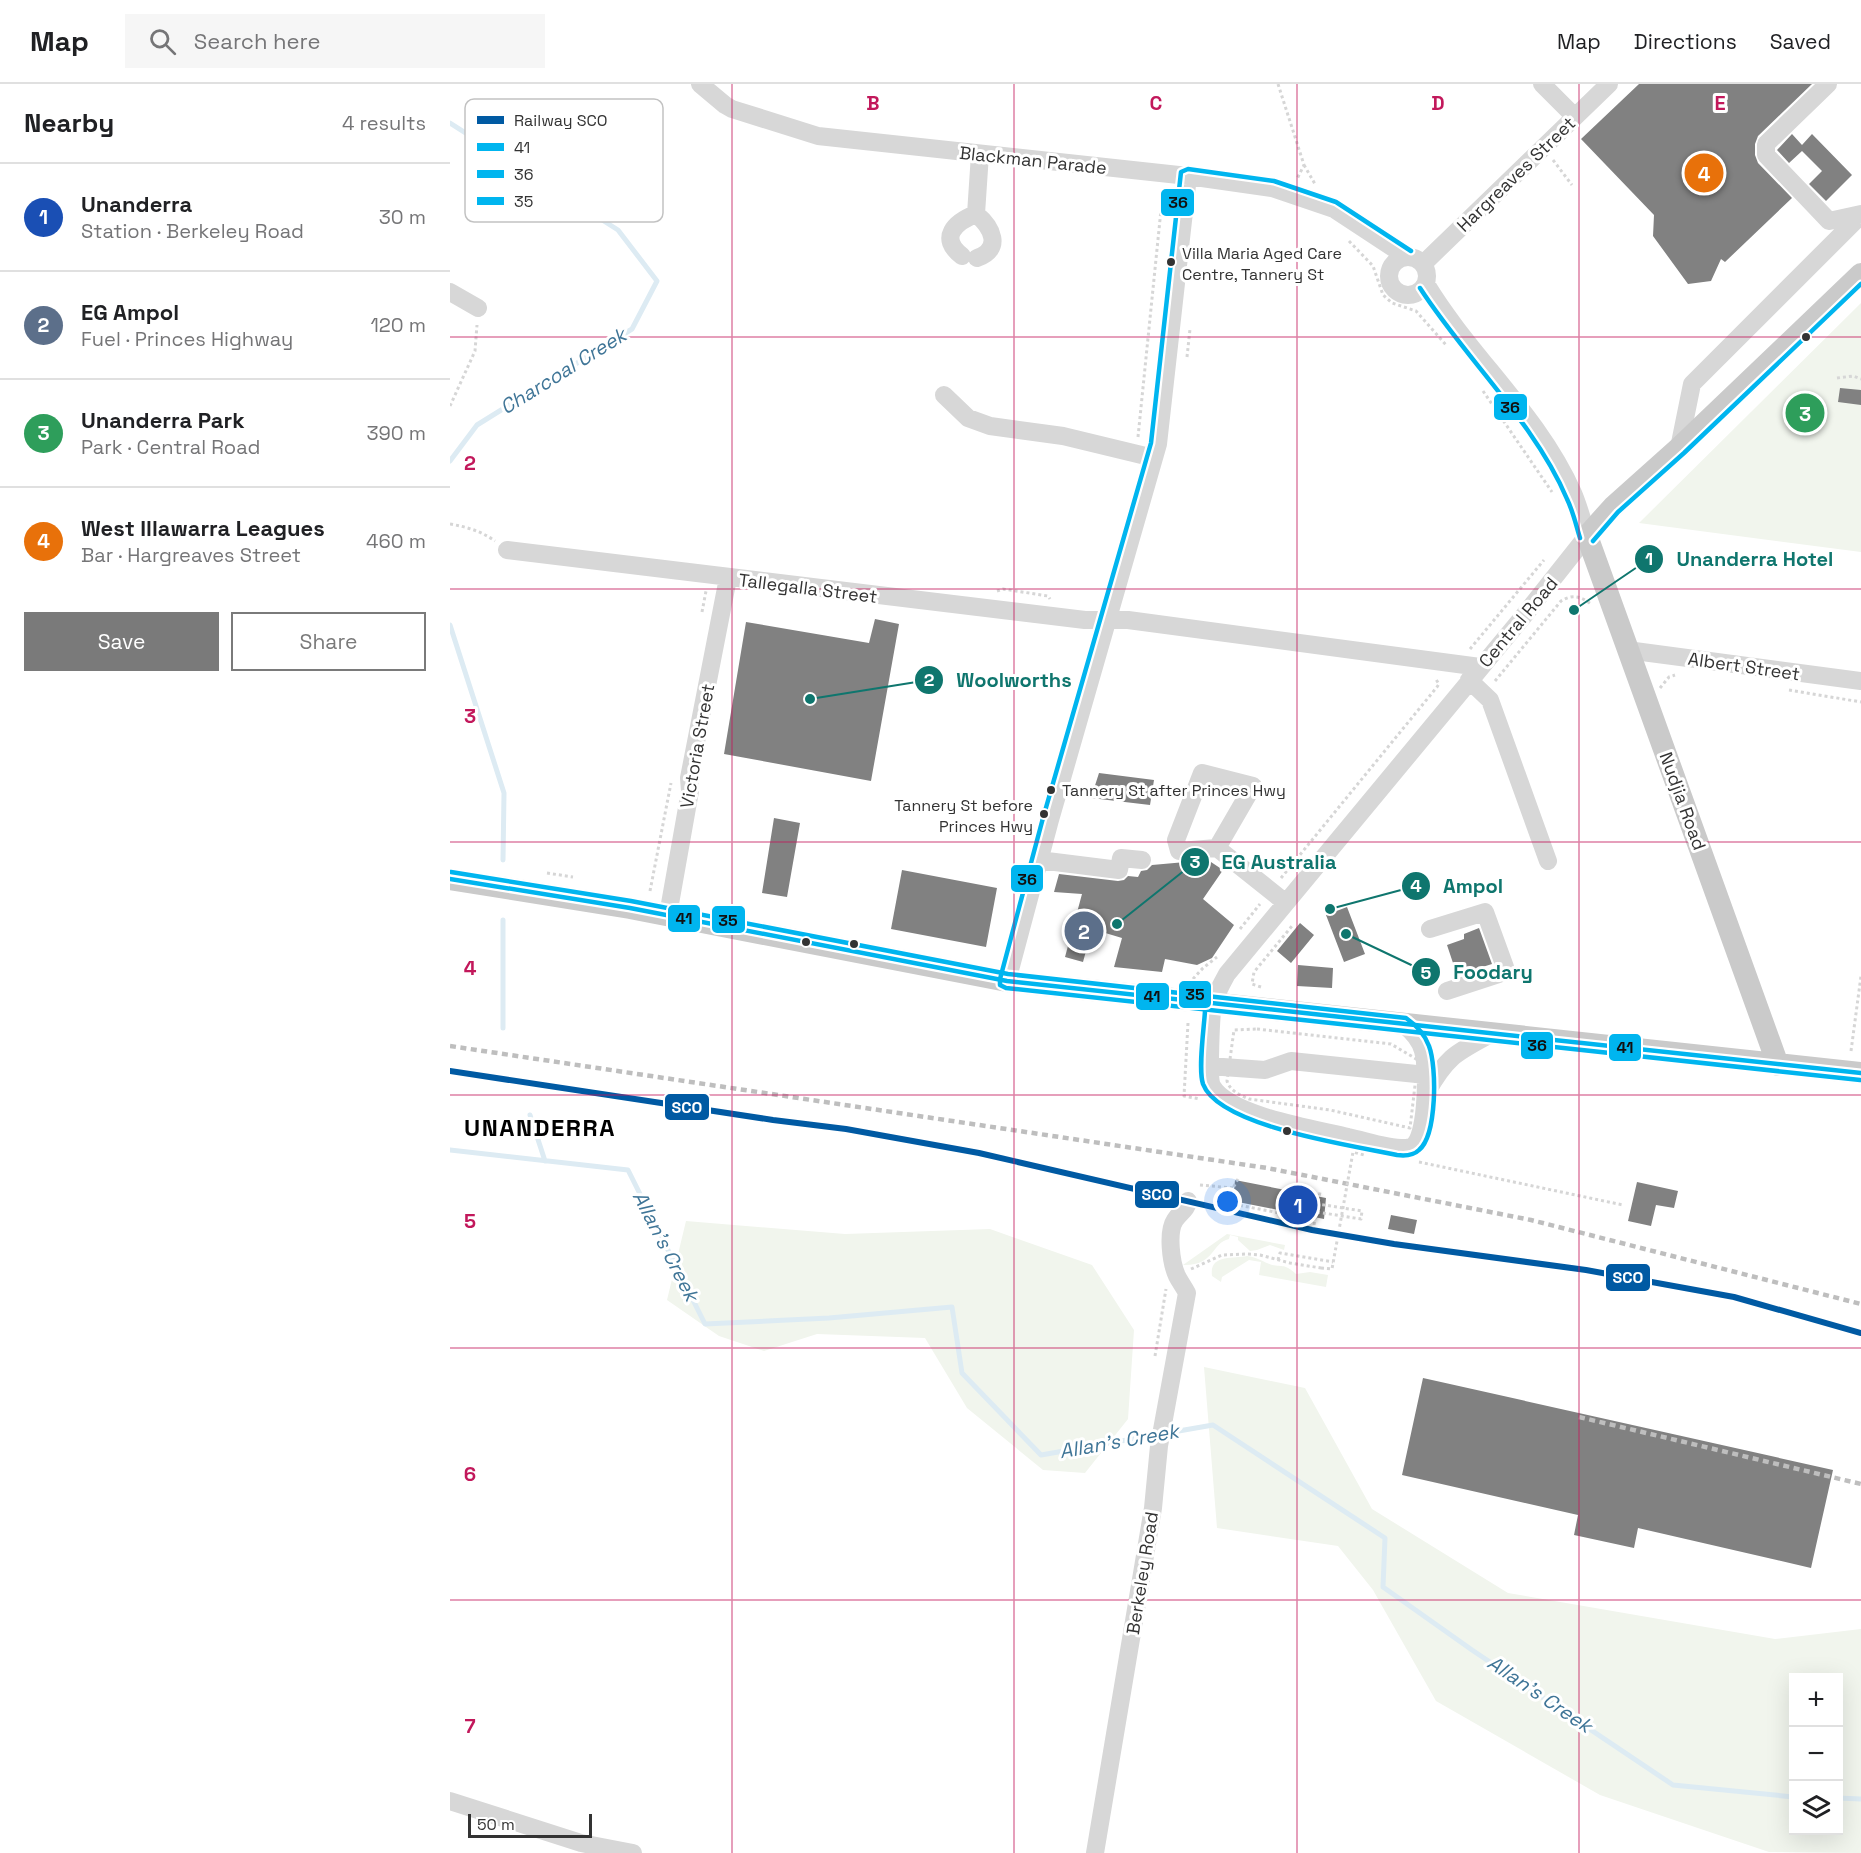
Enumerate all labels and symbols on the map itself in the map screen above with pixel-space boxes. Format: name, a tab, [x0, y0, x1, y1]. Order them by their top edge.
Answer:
text: B	[866, 90, 880, 116]
text: C	[1150, 90, 1163, 116]
text: D	[1431, 90, 1445, 116]
text: E	[1714, 90, 1726, 116]
legend	[465, 99, 663, 222]
text: Railway SCO	[514, 110, 608, 131]
street label: Hargreaves Street	[1452, 111, 1580, 237]
text: 41	[514, 137, 530, 158]
street label: Blackman Parade	[958, 141, 1108, 179]
pin: 4	[1684, 150, 1724, 196]
text: 36	[514, 164, 533, 185]
line badge: 36	[1160, 188, 1195, 217]
text: 35	[514, 191, 533, 212]
text: 36	[1168, 192, 1188, 213]
place label: Villa Maria Aged Care Centre, Tannery St	[1182, 243, 1342, 285]
marker: Villa Maria Aged Care Centre, Tannery St	[1165, 256, 1177, 268]
water label: Charcoal Creek	[495, 321, 633, 420]
unlabelled marker	[1800, 331, 1812, 343]
pin: 3	[1786, 390, 1824, 436]
line badge: 36	[1493, 393, 1528, 421]
text: 36	[1500, 397, 1520, 418]
text: 2	[464, 450, 476, 476]
callout: Unanderra Hotel	[1634, 540, 1845, 578]
text: Unanderra Hotel	[1677, 546, 1833, 572]
text: 1	[1645, 547, 1653, 570]
street label: Tallegalla Street	[737, 568, 879, 608]
street label: Central Road	[1473, 572, 1563, 672]
street label: Albert Street	[1687, 647, 1801, 685]
callout: Woolworths	[914, 661, 1084, 699]
text: Woolworths	[956, 667, 1072, 693]
text: 2	[924, 668, 935, 691]
street label: Victoria Street	[675, 682, 719, 810]
text: 3	[464, 703, 476, 729]
street label: Nudjia Road	[1655, 749, 1711, 853]
place label: Tannery St after Princes Hwy	[1062, 780, 1286, 801]
marker: Tannery St after Princes Hwy	[1045, 784, 1057, 796]
place label: Tannery St before Princes Hwy	[894, 795, 1033, 837]
marker: Tannery St before Princes Hwy	[1038, 808, 1050, 820]
callout: EG Australia	[1180, 843, 1349, 881]
text: EG Australia	[1222, 849, 1337, 875]
text: 3	[1190, 850, 1201, 873]
line badge: 36	[1010, 864, 1044, 893]
callout: Ampol	[1401, 867, 1515, 905]
text: 36	[1017, 869, 1037, 890]
text: Ampol	[1443, 873, 1503, 899]
text: 4	[1410, 874, 1422, 897]
line badge: 41	[667, 904, 701, 933]
line badge: 35	[711, 905, 746, 934]
text: 41	[676, 908, 692, 929]
pin: 2	[1064, 908, 1104, 954]
text: 35	[718, 910, 738, 931]
unlabelled marker	[800, 936, 812, 948]
unlabelled marker	[848, 938, 860, 950]
callout: Foodary	[1411, 953, 1544, 991]
text: 4	[464, 955, 477, 981]
text: Foodary	[1453, 959, 1533, 985]
text: 5	[1421, 961, 1432, 984]
line badge: 35	[1178, 980, 1212, 1009]
line badge: 41	[1135, 982, 1170, 1011]
text: 35	[1185, 984, 1205, 1005]
text: 41	[1144, 986, 1160, 1007]
line badge: 36	[1520, 1031, 1554, 1060]
line badge: 41	[1608, 1033, 1642, 1062]
text: 36	[1527, 1035, 1547, 1056]
text: 41	[1617, 1037, 1633, 1058]
line badge: SCO	[664, 1093, 710, 1121]
text: SCO	[672, 1097, 703, 1118]
district label: UNANDERRA	[464, 1112, 616, 1143]
unlabelled marker	[1281, 1125, 1293, 1137]
line badge: SCO	[1134, 1180, 1180, 1209]
pin: 1	[1278, 1182, 1318, 1228]
text: SCO	[1142, 1184, 1173, 1205]
water label: Allan's Creek	[627, 1186, 706, 1308]
your location	[1213, 1187, 1242, 1216]
text: 5	[464, 1208, 476, 1234]
line badge: SCO	[1605, 1263, 1651, 1292]
text: SCO	[1613, 1267, 1644, 1288]
water label: Allan's Creek	[1057, 1417, 1183, 1464]
text: 6	[464, 1461, 476, 1487]
street label: Berkeley Road	[1121, 1510, 1163, 1636]
water label: Allan's Creek	[1483, 1649, 1599, 1740]
text: 7	[464, 1713, 476, 1739]
scale bar	[468, 1811, 592, 1838]

